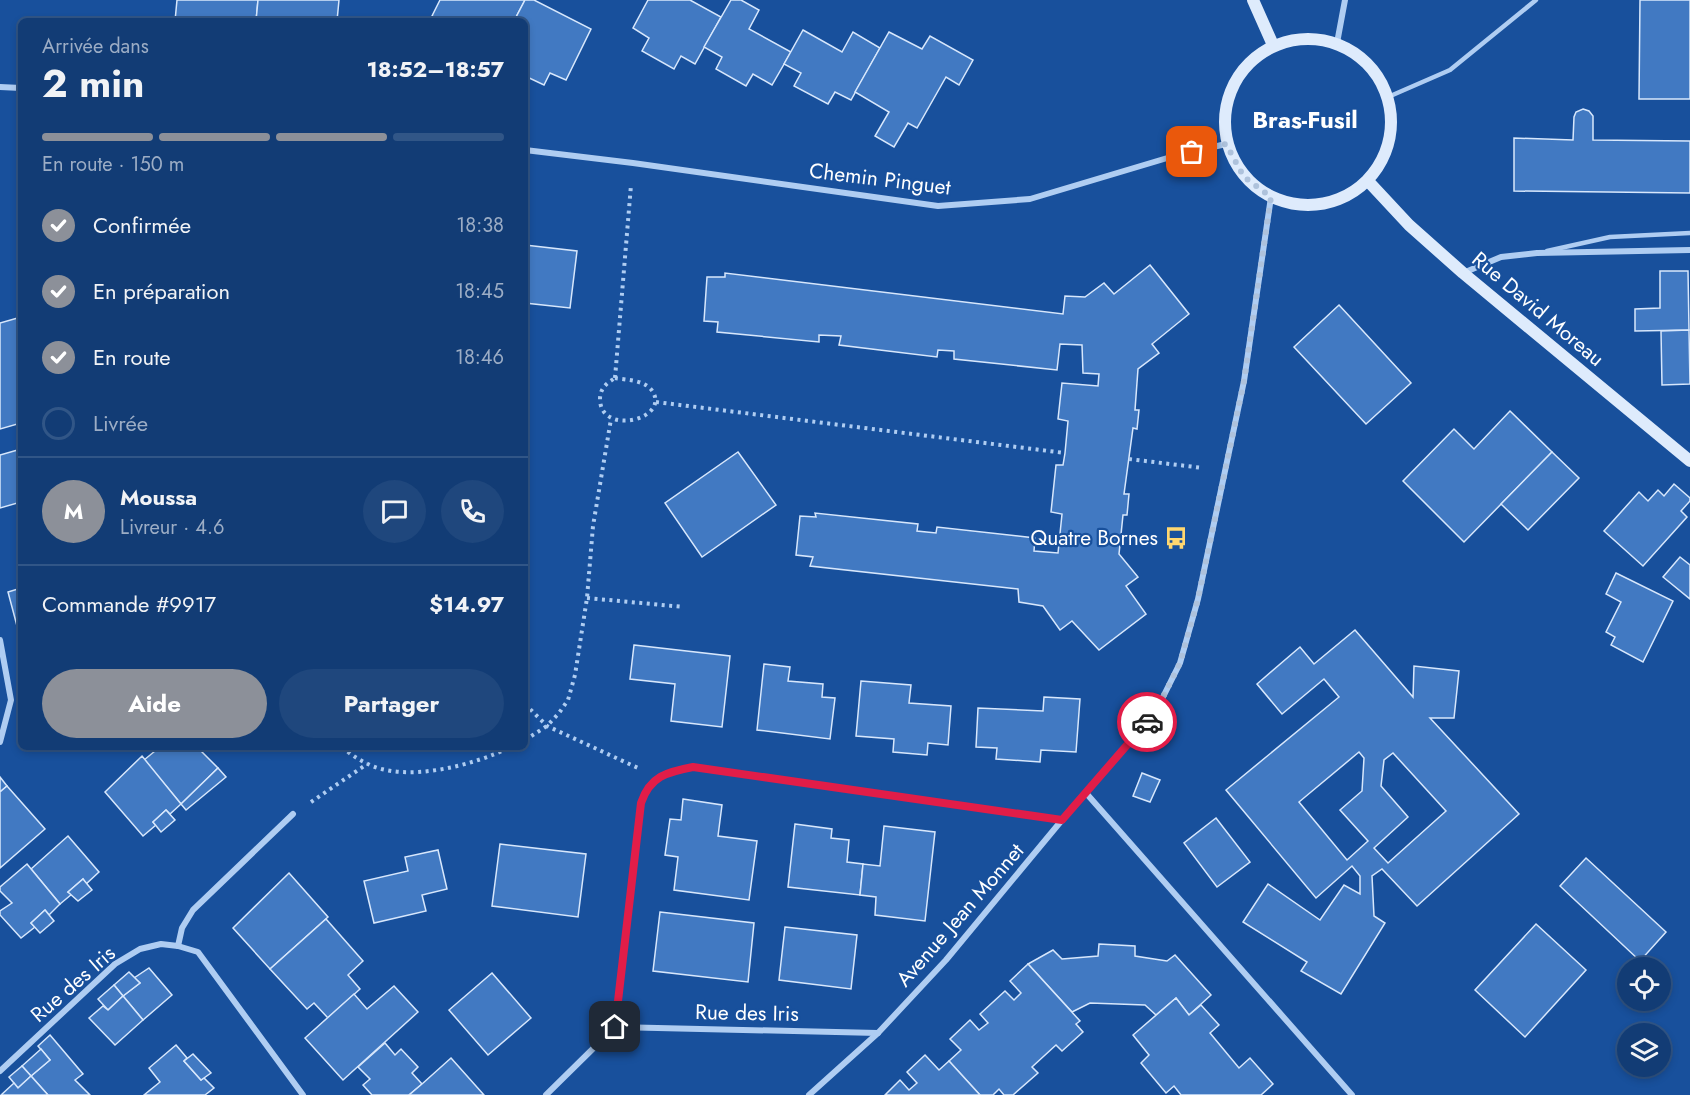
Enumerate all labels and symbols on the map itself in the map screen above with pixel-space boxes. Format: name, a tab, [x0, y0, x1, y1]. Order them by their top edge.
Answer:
district label: Bras-Fusil	[1252, 102, 1358, 137]
pin	[1166, 126, 1217, 177]
street label: Chemin Pinguet	[808, 155, 952, 203]
street label: Rue David Moreau	[1465, 245, 1611, 373]
place label: Quatre Bornes	[1031, 523, 1158, 553]
bus stop icon: Quatre Bornes	[1163, 525, 1189, 551]
courier	[1117, 692, 1177, 752]
street label: Avenue Jean Monnet	[889, 837, 1031, 993]
street label: Rue des Iris	[24, 939, 122, 1029]
street label: Rue des Iris	[695, 997, 799, 1029]
pin	[589, 1001, 640, 1052]

